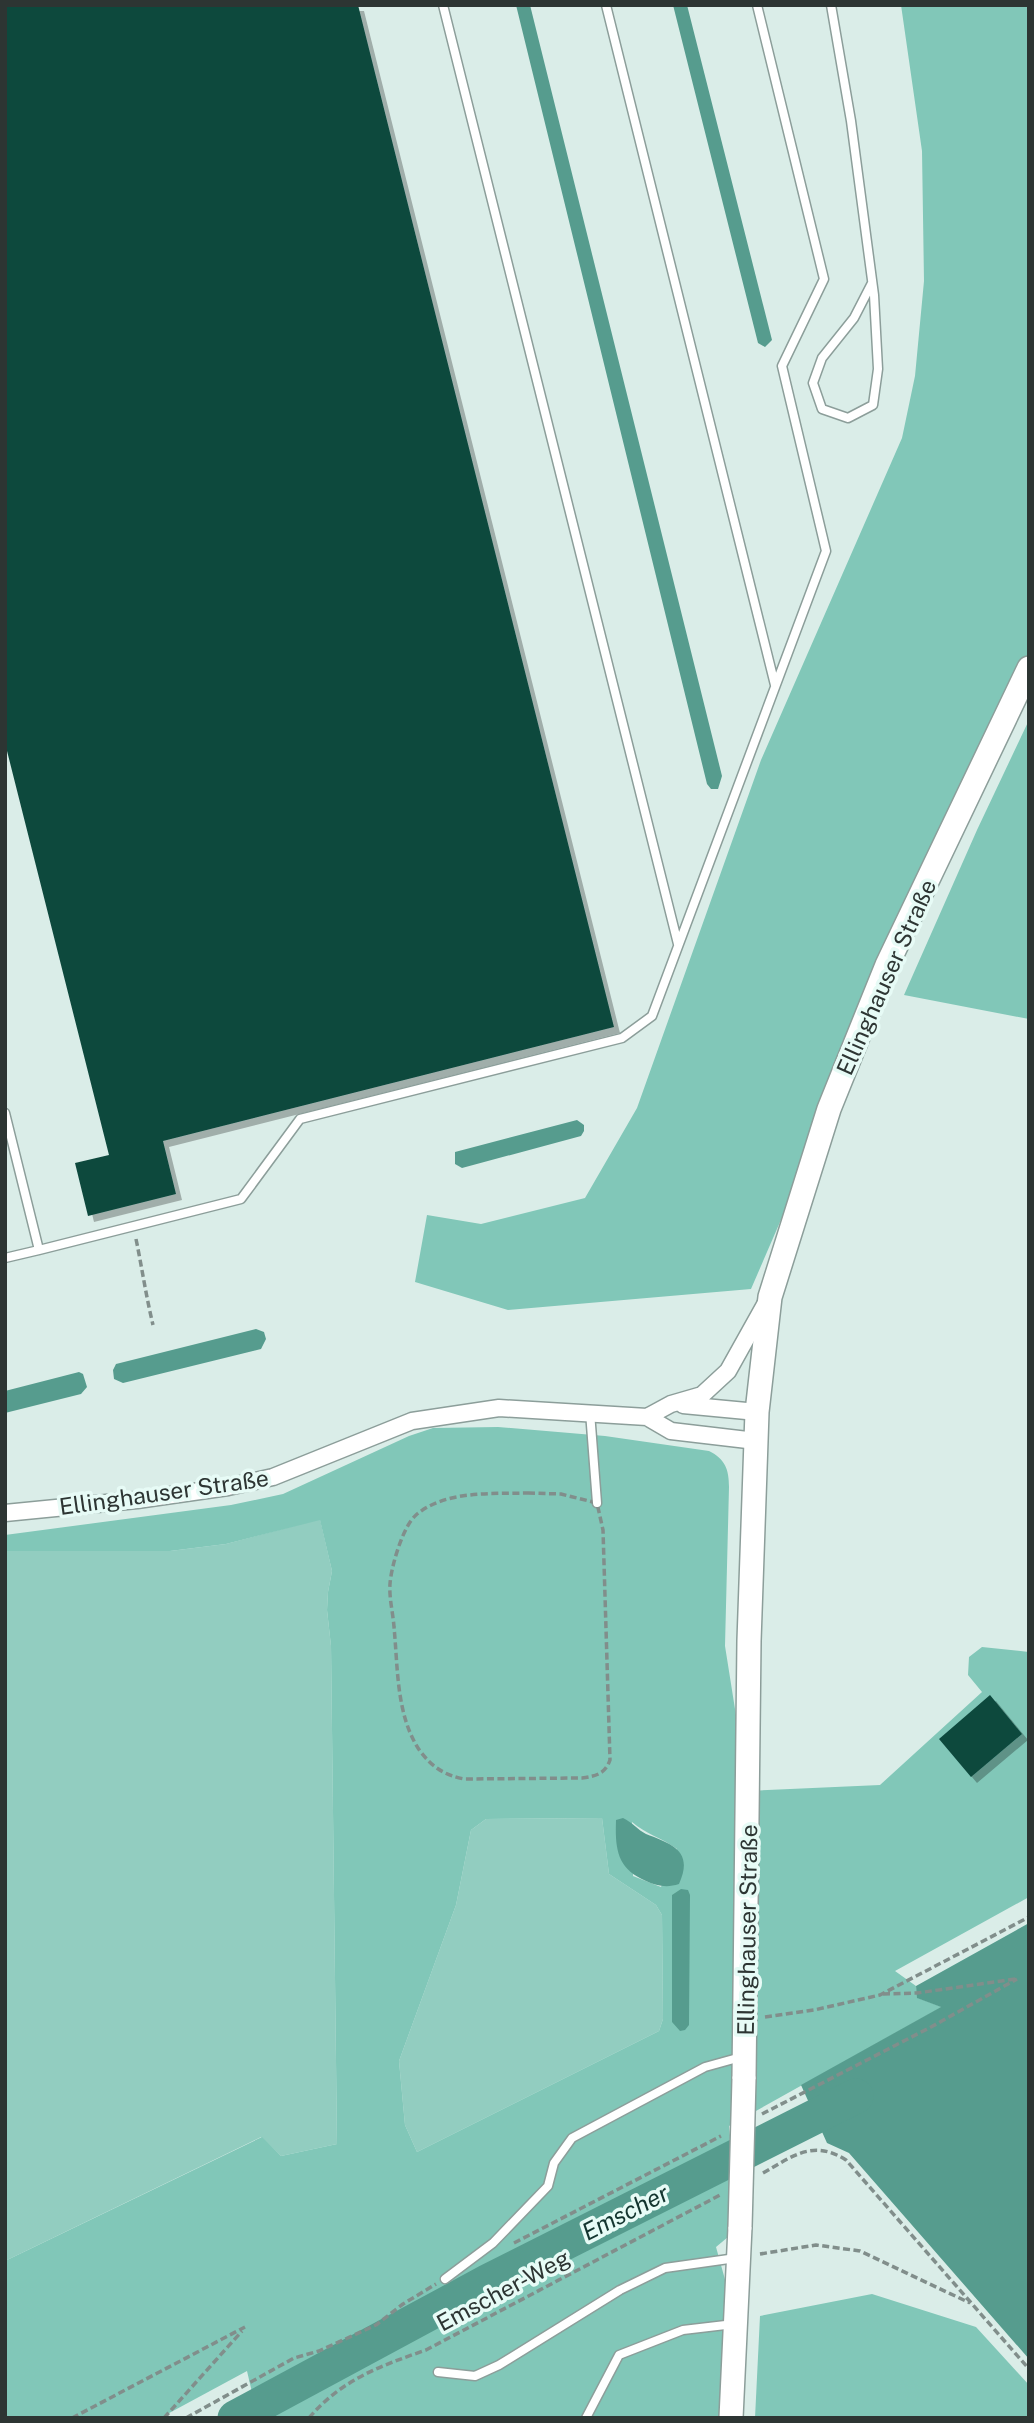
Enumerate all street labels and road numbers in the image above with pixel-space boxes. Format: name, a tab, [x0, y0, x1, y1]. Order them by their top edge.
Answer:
street label: Ellinghauser Straße	[831, 875, 941, 1079]
street label: Ellinghauser Straße	[58, 1464, 270, 1520]
street label: Ellinghauser Straße	[732, 1824, 762, 2036]
street label: Emscher-Weg	[432, 2244, 574, 2336]

